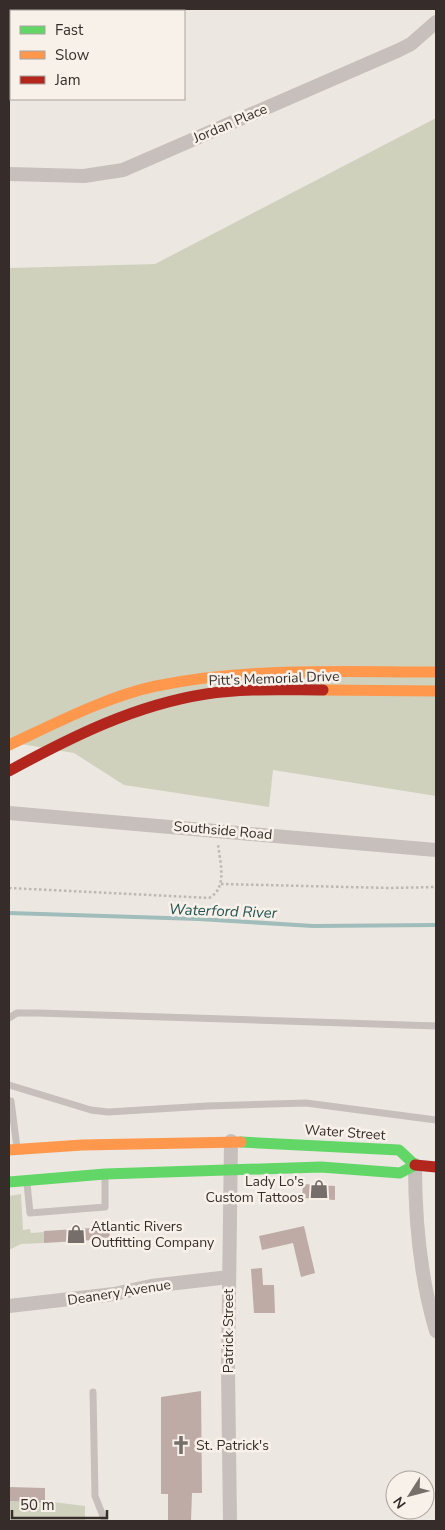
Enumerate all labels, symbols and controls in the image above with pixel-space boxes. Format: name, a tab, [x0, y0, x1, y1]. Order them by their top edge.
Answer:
legend	[10, 10, 185, 100]
text: Fast	[55, 20, 84, 40]
text: Slow	[55, 45, 90, 65]
text: Jam	[54, 70, 81, 90]
street label: Jordan Place	[189, 99, 270, 148]
street label: Pitt's Memorial Drive	[208, 667, 340, 690]
street label: Southside Road	[173, 817, 273, 844]
water label: Waterford River	[169, 899, 278, 923]
street label: Water Street	[304, 1120, 386, 1145]
place label: Lady Lo's Custom Tattoos	[205, 1172, 304, 1207]
shop icon: Lady Lo's Custom Tattoos	[308, 1178, 330, 1200]
place label: Atlantic Rivers Outfitting Company	[91, 1217, 215, 1252]
shop icon: Atlantic Rivers Outfitting Company	[65, 1223, 87, 1245]
street label: Deanery Avenue	[66, 1275, 172, 1310]
street label: Patrick Street	[219, 1289, 238, 1373]
church icon: St. Patrick's	[170, 1434, 192, 1456]
place label: St. Patrick's	[196, 1436, 269, 1455]
north arrow	[385, 1470, 435, 1520]
scale bar	[12, 1488, 108, 1520]
text: N	[389, 1493, 411, 1512]
text: 50 m	[20, 1495, 55, 1515]

